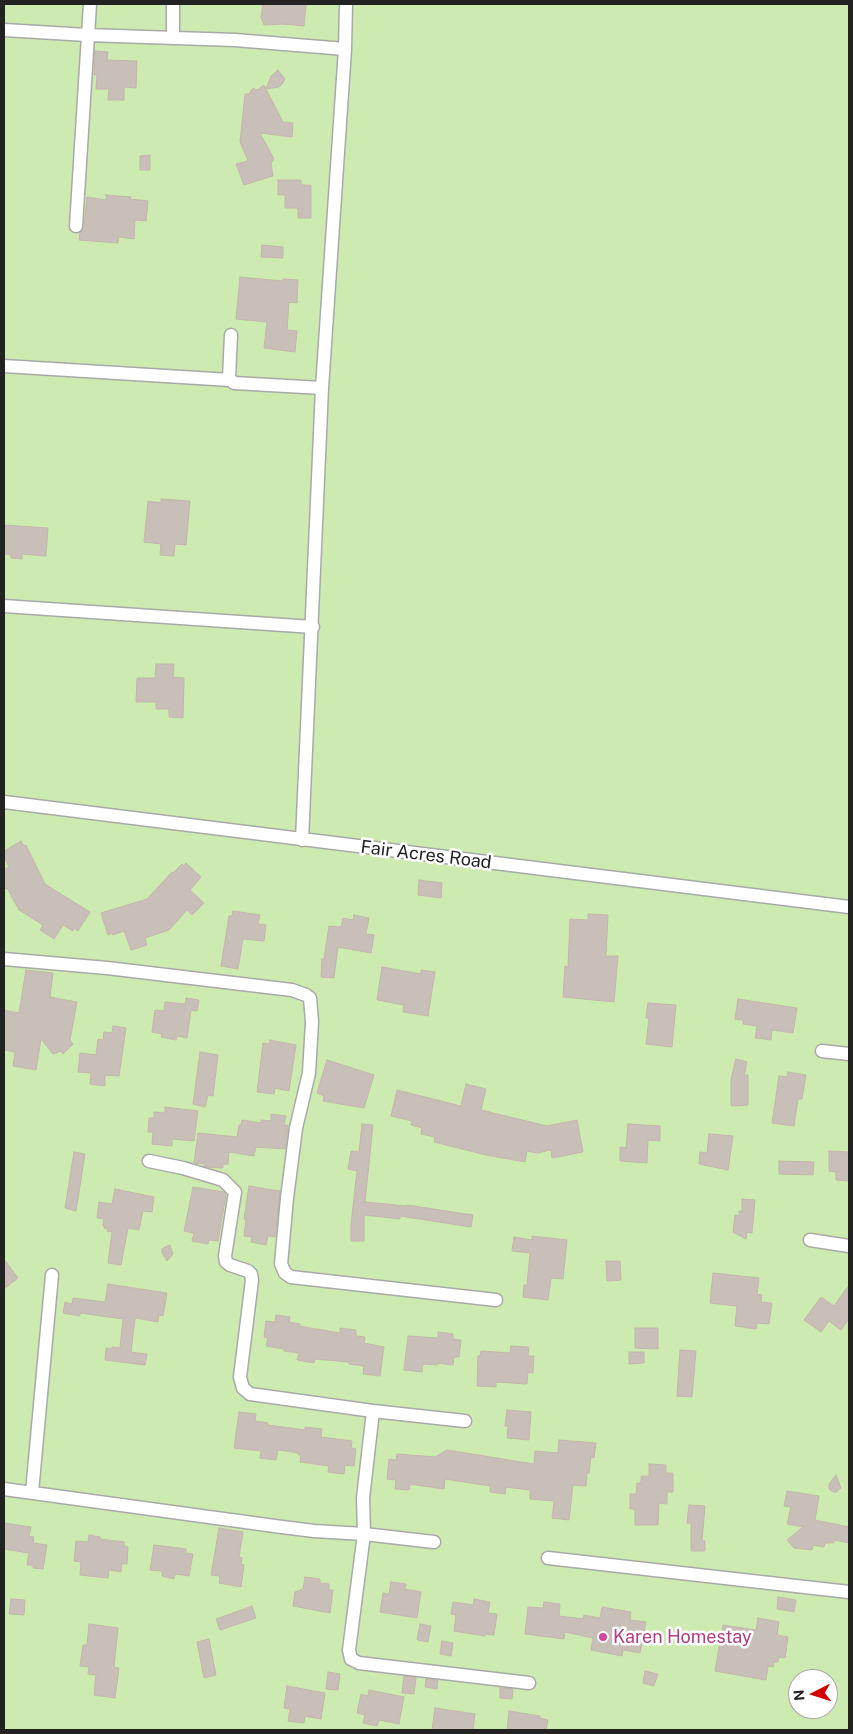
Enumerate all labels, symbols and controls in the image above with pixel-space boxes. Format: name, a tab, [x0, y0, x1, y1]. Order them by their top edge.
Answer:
street label: Fair Acres Road	[359, 836, 493, 874]
place label: Karen Homestay	[613, 1626, 752, 1648]
marker: Karen Homestay	[597, 1631, 609, 1643]
north arrow	[788, 1669, 838, 1719]
text: N	[791, 1689, 808, 1701]

